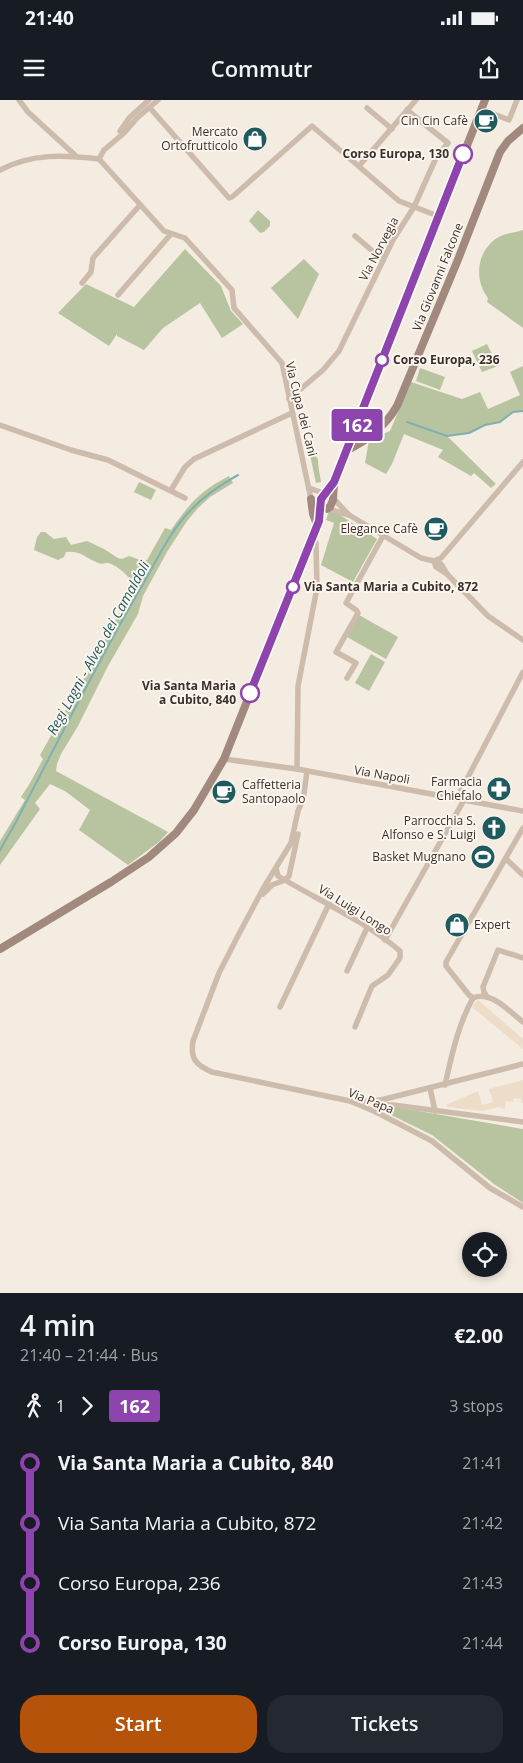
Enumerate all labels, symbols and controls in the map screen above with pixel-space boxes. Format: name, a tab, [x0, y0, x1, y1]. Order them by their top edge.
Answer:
text: 21:40	[25, 5, 74, 31]
text: Commutr	[211, 53, 312, 83]
icon: menu	[20, 54, 48, 82]
icon: share	[475, 54, 503, 82]
cafe icon: Cin Cin Cafè	[473, 108, 499, 134]
place label: Cin Cin Cafè	[401, 112, 468, 129]
place label: Mercato Ortofrutticolo	[161, 123, 238, 154]
shop icon: Mercato Ortofrutticolo	[242, 126, 268, 152]
marker: Corso Europa, 130	[453, 144, 473, 164]
place label: Corso Europa, 130	[343, 145, 449, 162]
street label: Via Norvegia	[355, 214, 403, 284]
street label: Via Giovanni Falcone	[408, 220, 467, 334]
place label: Corso Europa, 236	[393, 351, 500, 368]
marker: Corso Europa, 236	[375, 353, 389, 367]
street label: Via Cupa dei Cani	[282, 360, 321, 458]
line badge: 162	[328, 409, 386, 441]
text: 162	[342, 413, 372, 437]
cafe icon: Elegance Cafè	[423, 516, 449, 542]
place label: Elegance Cafè	[340, 520, 418, 537]
water label: Regi Lagni - Alveo dei Camaldoli	[42, 557, 154, 738]
place label: Via Santa Maria a Cubito, 872	[304, 578, 478, 595]
marker: Via Santa Maria a Cubito, 872	[286, 580, 300, 594]
place label: Via Santa Maria a Cubito, 840	[142, 677, 236, 708]
marker: Via Santa Maria a Cubito, 840	[240, 683, 260, 703]
street label: Via Napoli	[353, 761, 411, 788]
place label: Farmacia Chiefalo	[431, 773, 482, 804]
place label: Caffetteria Santopaolo	[242, 776, 306, 807]
pharmacy icon: Farmacia Chiefalo	[486, 776, 512, 802]
cafe icon: Caffetteria Santopaolo	[211, 779, 237, 805]
place label: Parrocchia S. Alfonso e S. Luigi	[382, 812, 476, 843]
church icon: Parrocchia S. Alfonso e S. Luigi	[481, 815, 507, 841]
sports icon: Basket Mugnano	[470, 844, 496, 870]
place label: Basket Mugnano	[372, 848, 466, 865]
street label: Via Luigi Longo	[315, 880, 395, 939]
shop icon: Expert	[444, 912, 470, 938]
place label: Expert	[474, 916, 510, 933]
street label: Via Papa	[346, 1084, 397, 1117]
map controls	[462, 1232, 507, 1277]
button: locate	[462, 1232, 507, 1277]
text: 4 min	[20, 1306, 96, 1344]
text: €2.00	[454, 1323, 503, 1349]
text: 21:40 – 21:44 · Bus	[20, 1344, 158, 1366]
icon: walk	[20, 1392, 48, 1420]
icon: forward	[73, 1392, 101, 1420]
text: 162	[119, 1394, 150, 1418]
text: 1	[56, 1395, 65, 1417]
text: 3 stops	[449, 1395, 503, 1417]
text: Via Santa Maria a Cubito, 840	[58, 1450, 334, 1476]
text: 21:41	[462, 1452, 503, 1474]
text: Via Santa Maria a Cubito, 872	[58, 1510, 316, 1536]
text: 21:42	[462, 1512, 503, 1534]
text: Corso Europa, 236	[58, 1570, 221, 1596]
text: 21:43	[462, 1572, 503, 1594]
text: Corso Europa, 130	[58, 1630, 227, 1656]
text: 21:44	[462, 1632, 503, 1654]
button: Start	[20, 1695, 257, 1753]
button: Tickets	[267, 1695, 503, 1753]

